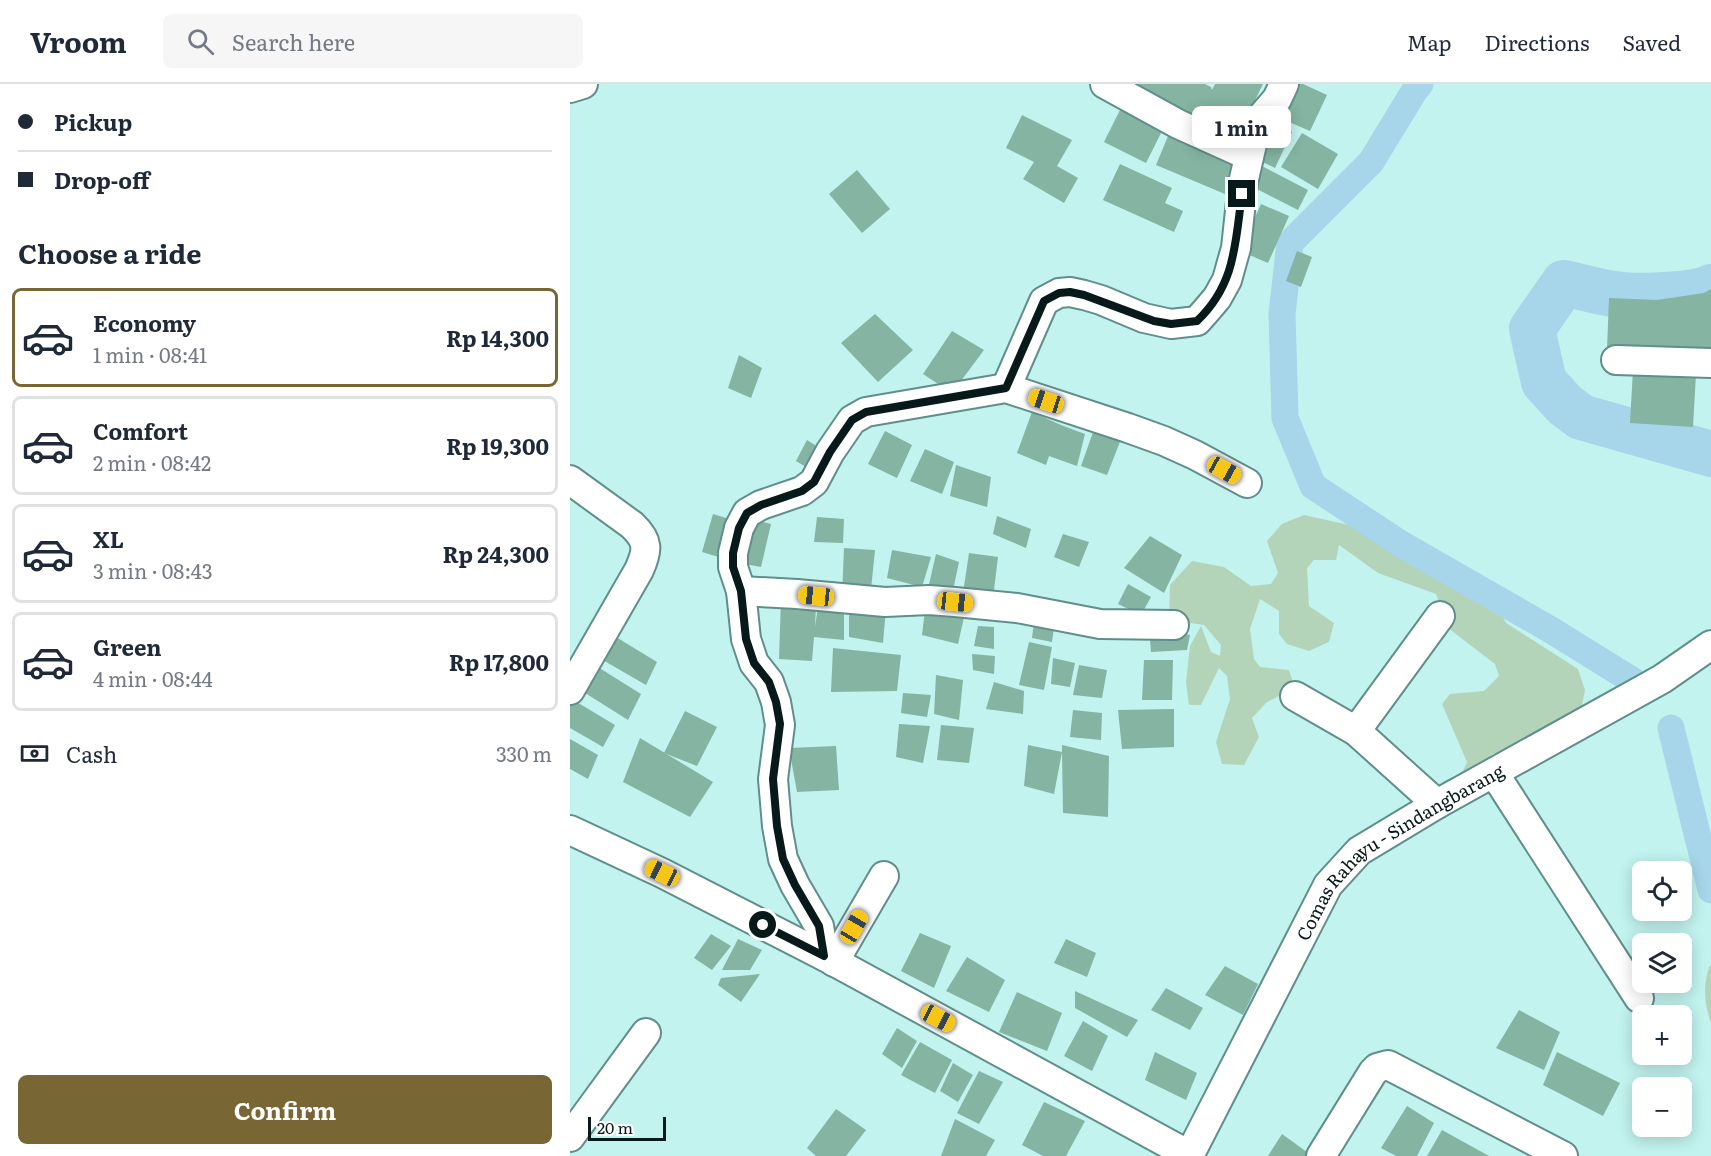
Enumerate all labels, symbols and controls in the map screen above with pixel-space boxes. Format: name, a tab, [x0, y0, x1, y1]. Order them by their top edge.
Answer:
search box	[163, 14, 583, 68]
text: Vroom	[30, 20, 127, 62]
icon: search	[184, 25, 217, 58]
text: Search here	[232, 25, 355, 58]
text: Map	[1407, 26, 1452, 57]
text: Directions	[1485, 26, 1590, 57]
text: Saved	[1623, 26, 1681, 57]
text: Pickup	[54, 105, 132, 138]
callout: 1 min	[1192, 107, 1292, 149]
text: 1 min	[1215, 112, 1268, 142]
text: Drop-off	[54, 163, 150, 196]
route end	[1228, 180, 1255, 207]
text: Choose a ride	[18, 232, 201, 272]
text: Economy	[93, 306, 196, 339]
icon: car	[21, 311, 75, 365]
text: Rp 14,300	[446, 321, 549, 354]
text: 1 min · 08:41	[93, 339, 207, 369]
car	[1026, 387, 1066, 415]
text: Comfort	[93, 414, 188, 447]
icon: car	[21, 419, 75, 473]
text: Rp 19,300	[446, 429, 549, 462]
text: 2 min · 08:42	[93, 447, 211, 477]
car	[1204, 453, 1244, 487]
text: XL	[93, 522, 124, 555]
icon: car	[21, 527, 75, 581]
text: Rp 24,300	[442, 537, 549, 570]
text: 3 min · 08:43	[93, 555, 213, 585]
car	[797, 585, 835, 607]
car	[936, 591, 974, 613]
text: Green	[93, 630, 162, 663]
icon: car	[21, 635, 75, 689]
text: Rp 17,800	[449, 645, 549, 678]
text: 4 min · 08:44	[93, 663, 213, 693]
icon: cash	[18, 737, 51, 770]
text: Cash	[66, 737, 117, 770]
text: 330 m	[496, 738, 552, 768]
street label: Comas Rahayu - Sindangbarang	[1288, 756, 1509, 945]
car	[642, 857, 682, 889]
map controls	[1632, 861, 1692, 1137]
button: locate	[1632, 861, 1692, 921]
car	[837, 907, 871, 947]
route start	[749, 911, 776, 938]
button: layers	[1632, 933, 1692, 993]
car	[918, 1002, 958, 1034]
button: +	[1632, 1005, 1692, 1065]
button: Confirm	[18, 1075, 552, 1144]
button: −	[1632, 1077, 1692, 1137]
scale bar	[588, 1114, 666, 1142]
text: 20 m	[597, 1115, 633, 1139]

